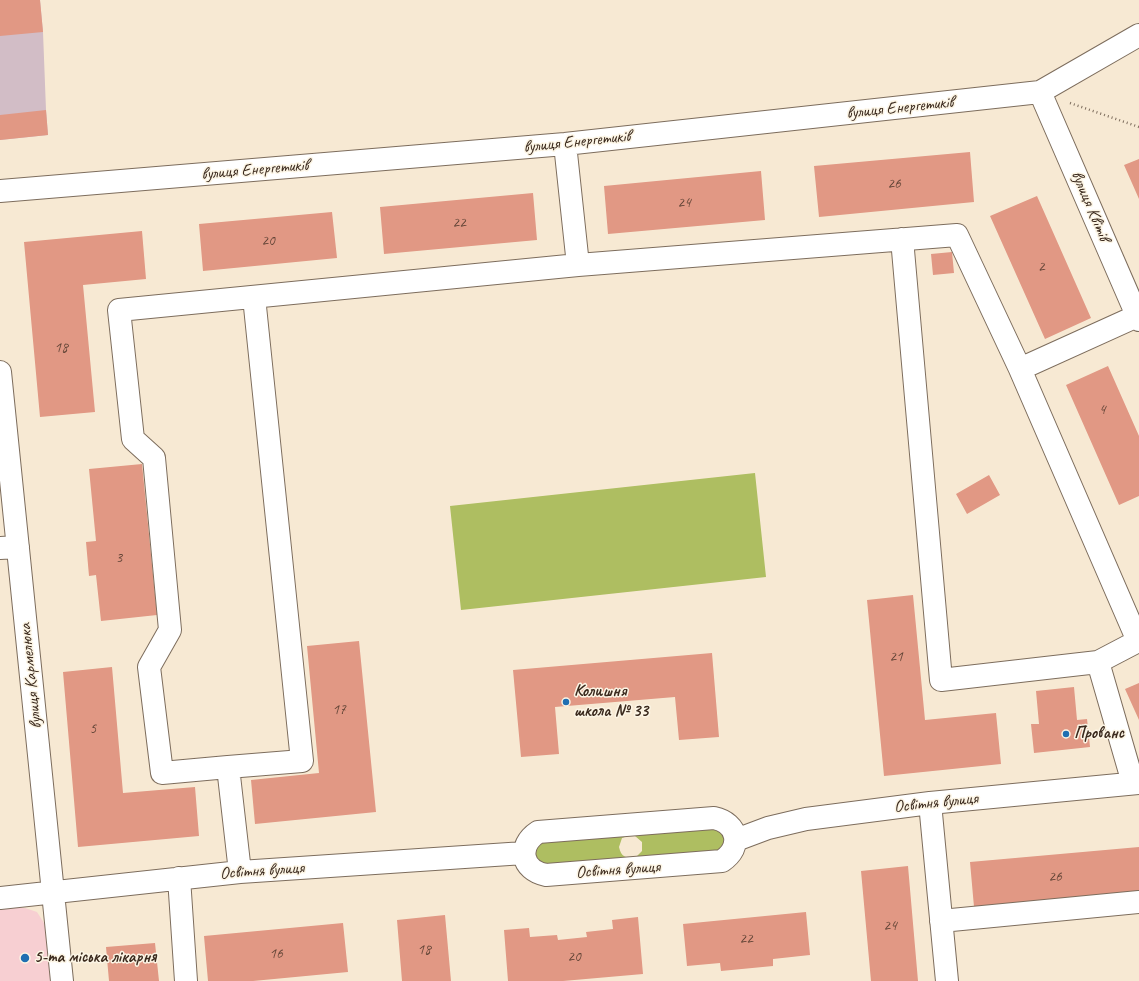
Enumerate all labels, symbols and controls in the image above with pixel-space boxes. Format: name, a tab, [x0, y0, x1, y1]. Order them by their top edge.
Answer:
street label: вулиця Енергетиків	[845, 92, 955, 124]
street label: вулиця Енергетиків	[522, 126, 632, 158]
street label: вулиця Енергетиків	[201, 155, 309, 185]
street label: вулиця Квітів	[1066, 168, 1114, 244]
house number: 26	[887, 175, 901, 193]
house number: 24	[677, 194, 691, 212]
house number: 22	[452, 214, 466, 232]
house number: 20	[261, 232, 275, 250]
house number: 2	[1038, 258, 1044, 276]
house number: 18	[54, 339, 68, 357]
house number: 4	[1099, 401, 1105, 419]
house number: 3	[116, 549, 122, 567]
street label: вулиця Кармелюка	[15, 622, 47, 730]
house number: 21	[889, 648, 903, 666]
place label: Колишня школа № 33	[574, 682, 648, 722]
marker: Колишня школа № 33	[561, 697, 571, 707]
house number: 17	[332, 701, 346, 719]
house number: 5	[90, 720, 96, 738]
place label: Прованс	[1074, 724, 1124, 744]
marker: Прованс	[1061, 729, 1071, 739]
street label: Освітня вулиця	[893, 788, 979, 818]
street label: Освітня вулиця	[575, 857, 661, 883]
street label: Освітня вулиця	[219, 858, 305, 884]
house number: 26	[1048, 868, 1062, 886]
house number: 24	[883, 917, 897, 935]
house number: 22	[739, 930, 753, 948]
house number: 18	[417, 941, 431, 959]
house number: 16	[269, 945, 283, 963]
place label: 5-та міська лікарня	[34, 948, 156, 968]
house number: 20	[567, 948, 581, 966]
marker: 5-та міська лікарня	[19, 952, 31, 964]

